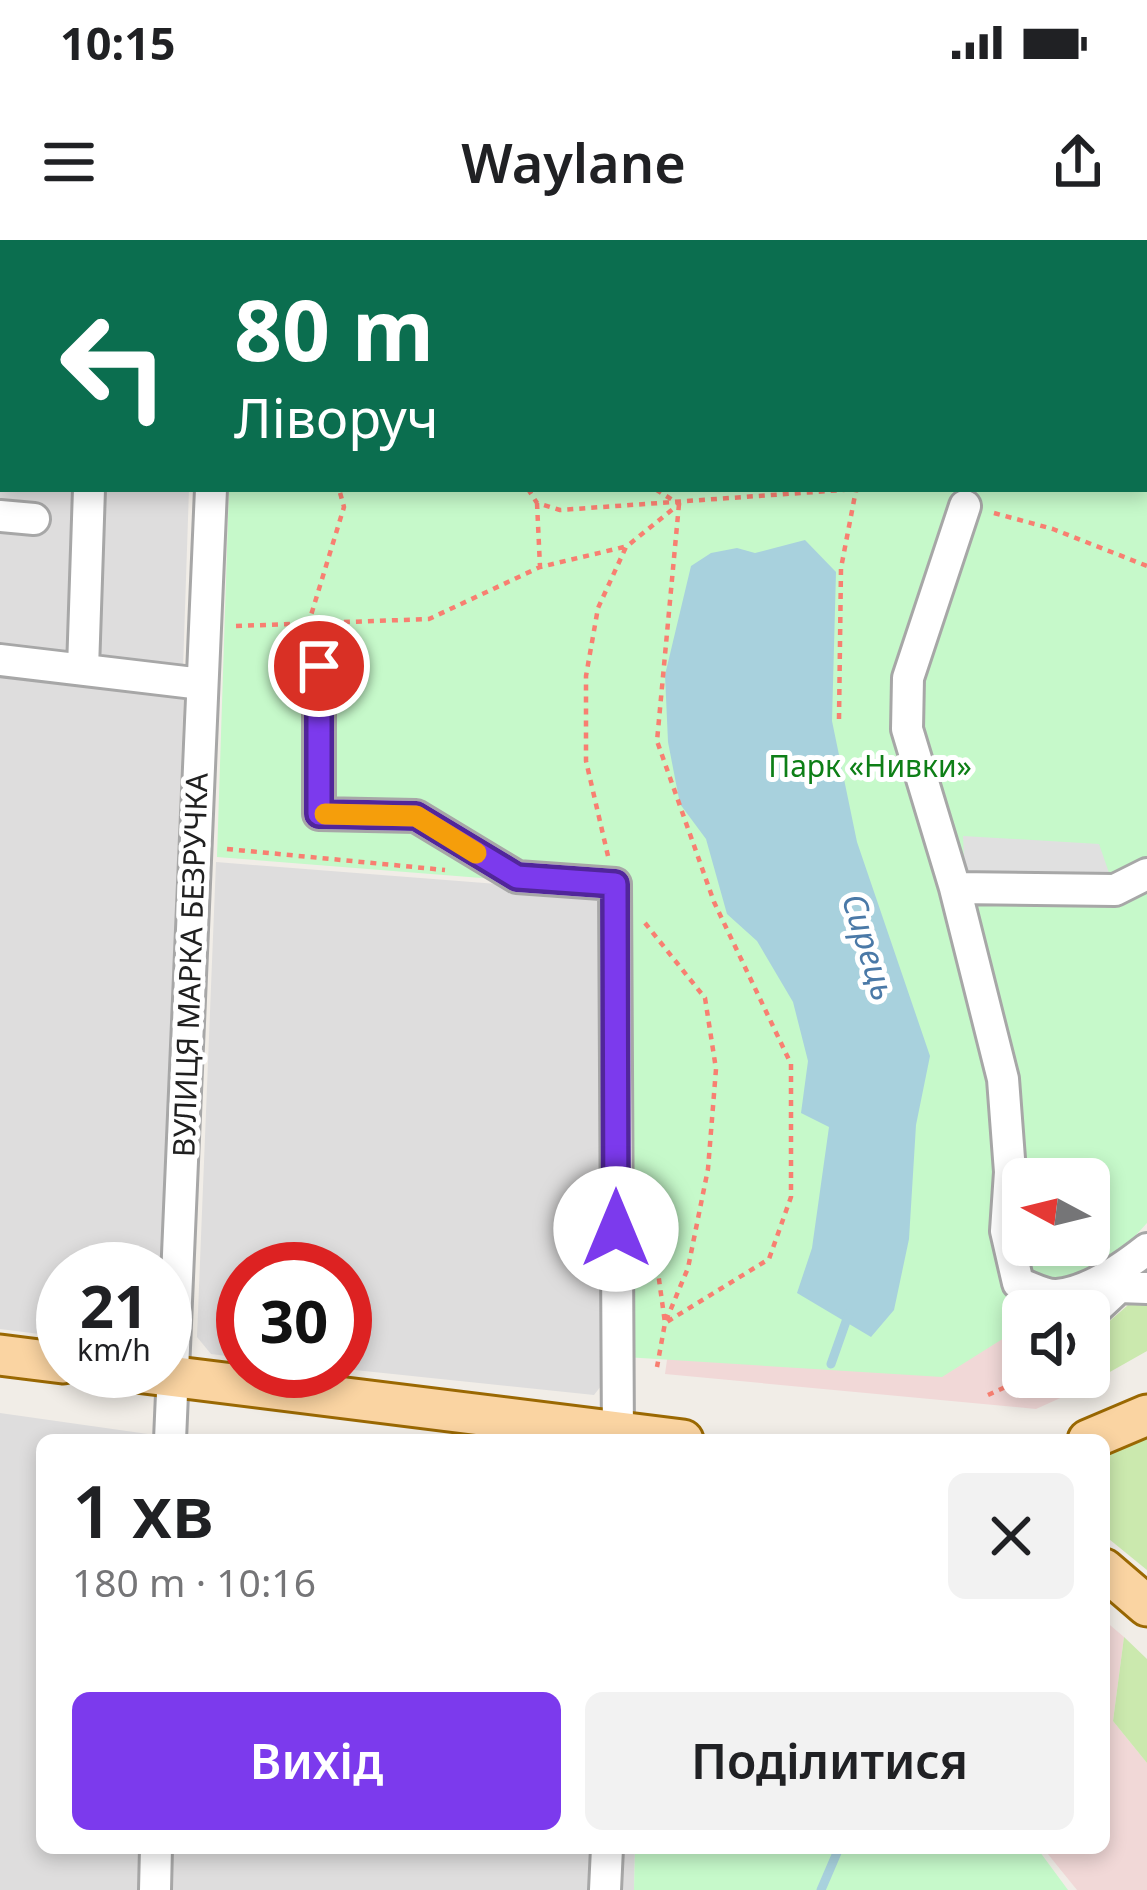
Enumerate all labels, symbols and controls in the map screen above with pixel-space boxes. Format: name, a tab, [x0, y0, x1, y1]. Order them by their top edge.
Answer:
text: 10:15	[60, 12, 176, 73]
text: Waylane	[461, 125, 686, 199]
icon: menu	[36, 129, 102, 195]
icon: share	[1045, 129, 1111, 195]
text: 80 m	[234, 271, 434, 386]
icon: left	[36, 288, 192, 444]
text: Ліворуч	[234, 380, 439, 454]
pin	[268, 615, 370, 717]
icon: arrive	[286, 633, 352, 699]
park label: Парк «Нивки»	[768, 745, 972, 786]
street label: ВУЛИЦЯ МАРКА БЕЗРУЧКА	[162, 771, 217, 1158]
water label: Сирець	[832, 888, 907, 1006]
north arrow	[1002, 1158, 1110, 1266]
map controls	[1002, 1158, 1110, 1398]
position arrow	[553, 1166, 679, 1292]
speed limit sign: 30	[216, 1242, 372, 1398]
text: 21	[80, 1264, 148, 1346]
button: sound	[1002, 1290, 1110, 1398]
text: km/h	[77, 1329, 151, 1370]
text: 1 хв	[72, 1461, 214, 1559]
button: close	[948, 1473, 1074, 1599]
text: 180 m · 10:16	[72, 1555, 316, 1608]
button: Вихід	[72, 1692, 561, 1830]
button: Поділитися	[585, 1692, 1074, 1830]

